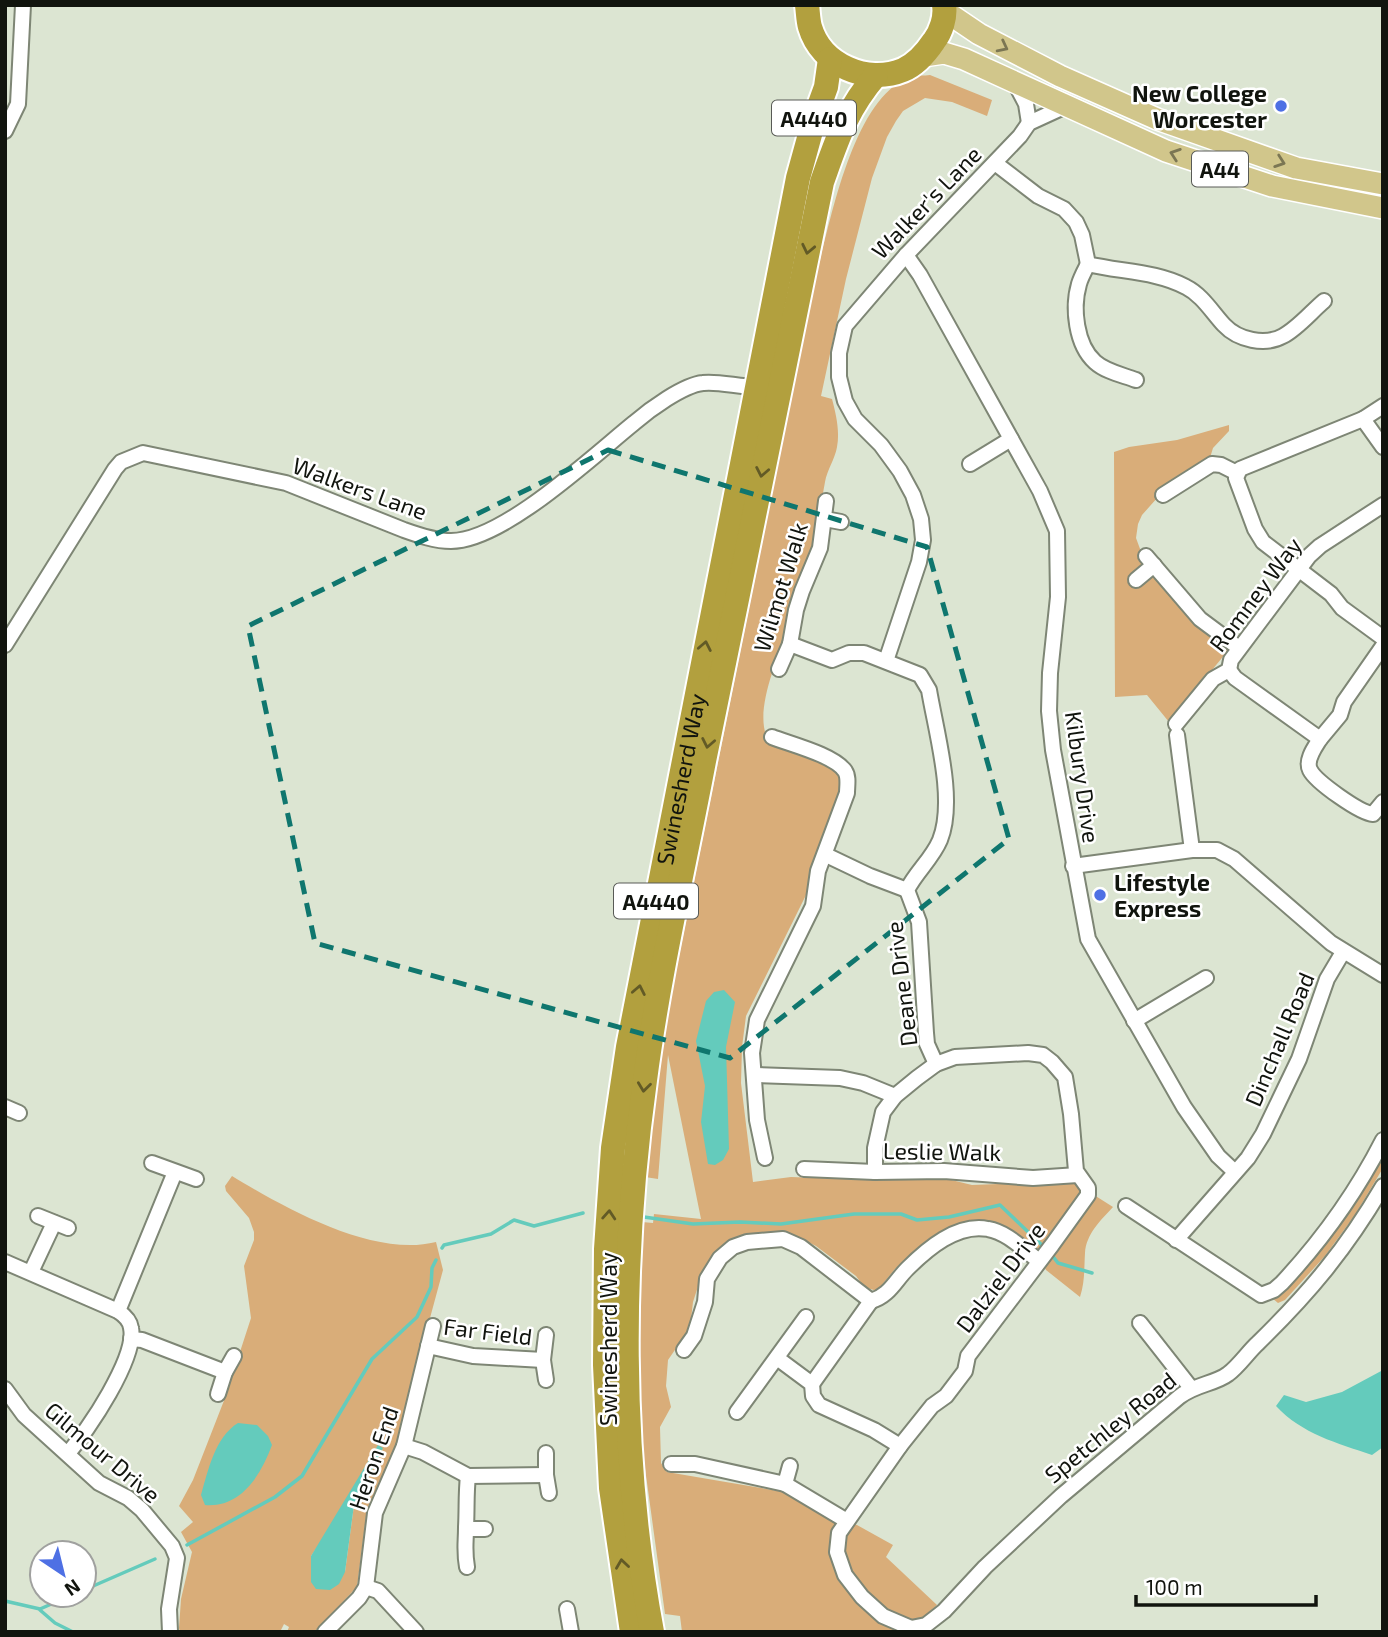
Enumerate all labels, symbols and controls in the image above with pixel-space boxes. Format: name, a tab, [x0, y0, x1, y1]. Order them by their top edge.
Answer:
one-way arrow	[996, 38, 1008, 52]
place label: New College Worcester	[1132, 79, 1267, 133]
marker: New College Worcester	[1273, 98, 1289, 114]
road number: A4440	[772, 100, 856, 136]
street label: Walker's Lane	[865, 140, 987, 264]
one-way arrow	[1169, 148, 1181, 162]
road number: A44	[1192, 152, 1248, 186]
one-way arrow	[1274, 154, 1286, 168]
one-way arrow	[801, 243, 816, 255]
street label: Walkers Lane	[289, 451, 431, 525]
one-way arrow	[755, 466, 770, 478]
street label: Wilmot Walk	[747, 519, 813, 655]
street label: Romney Way	[1203, 531, 1307, 657]
one-way arrow	[697, 640, 712, 652]
street label: Swinesherd Way	[650, 691, 711, 867]
street label: Kilbury Drive	[1060, 709, 1106, 845]
one-way arrow	[701, 737, 716, 749]
place label: Lifestyle Express	[1114, 868, 1210, 922]
road number: A4440	[614, 884, 698, 918]
marker: Lifestyle Express	[1092, 887, 1108, 903]
street label: Deane Drive	[879, 920, 923, 1048]
street label: Dinchall Road	[1238, 968, 1320, 1110]
one-way arrow	[630, 984, 645, 996]
one-way arrow	[637, 1082, 652, 1093]
street label: Leslie Walk	[883, 1136, 1002, 1166]
one-way arrow	[601, 1209, 616, 1220]
street label: Dalziel Drive	[950, 1216, 1050, 1338]
street label: Swinesherd Way	[594, 1252, 622, 1426]
street label: Far Field	[442, 1312, 534, 1350]
street label: Spetchley Road	[1039, 1366, 1181, 1488]
street label: Gilmour Drive	[40, 1396, 166, 1508]
street label: Heron End	[342, 1403, 404, 1513]
north arrow	[28, 1539, 98, 1609]
one-way arrow	[615, 1558, 630, 1570]
scale bar	[1136, 1564, 1316, 1608]
text: 100 m	[1146, 1574, 1203, 1599]
text: N	[61, 1575, 85, 1602]

